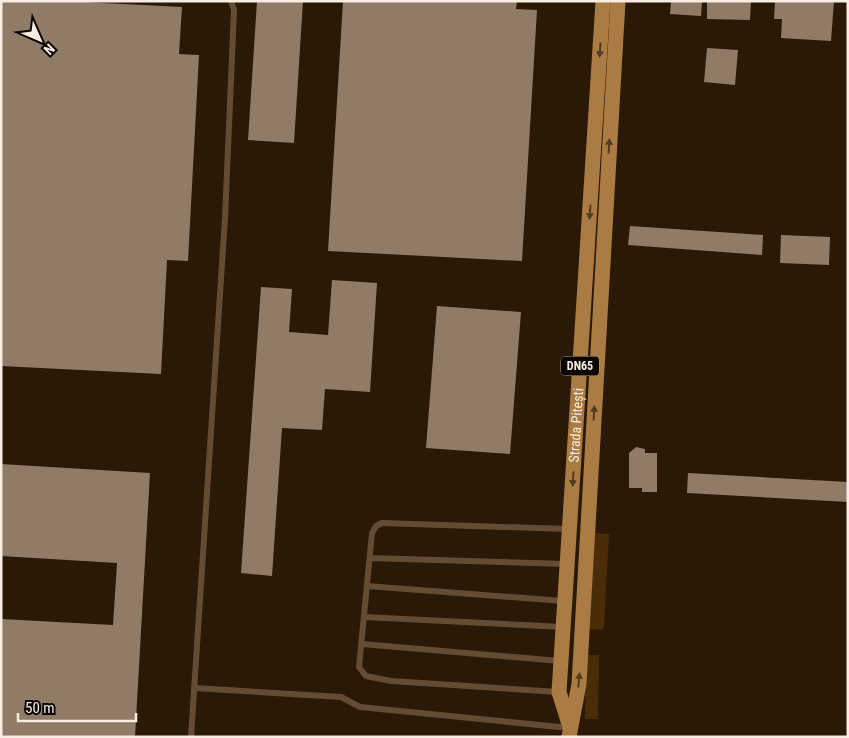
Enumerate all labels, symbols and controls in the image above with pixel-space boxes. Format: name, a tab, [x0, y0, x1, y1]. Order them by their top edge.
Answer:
north arrow	[15, 15, 65, 65]
text: N	[41, 41, 58, 58]
one-way arrow	[596, 42, 604, 58]
one-way arrow	[605, 138, 613, 154]
one-way arrow	[585, 204, 593, 220]
road number: DN65	[561, 356, 599, 376]
street label: Strada Pitești	[566, 388, 587, 463]
one-way arrow	[590, 405, 598, 421]
one-way arrow	[569, 471, 577, 487]
one-way arrow	[575, 672, 583, 688]
scale bar	[18, 690, 135, 722]
text: 50 m	[25, 699, 55, 717]

